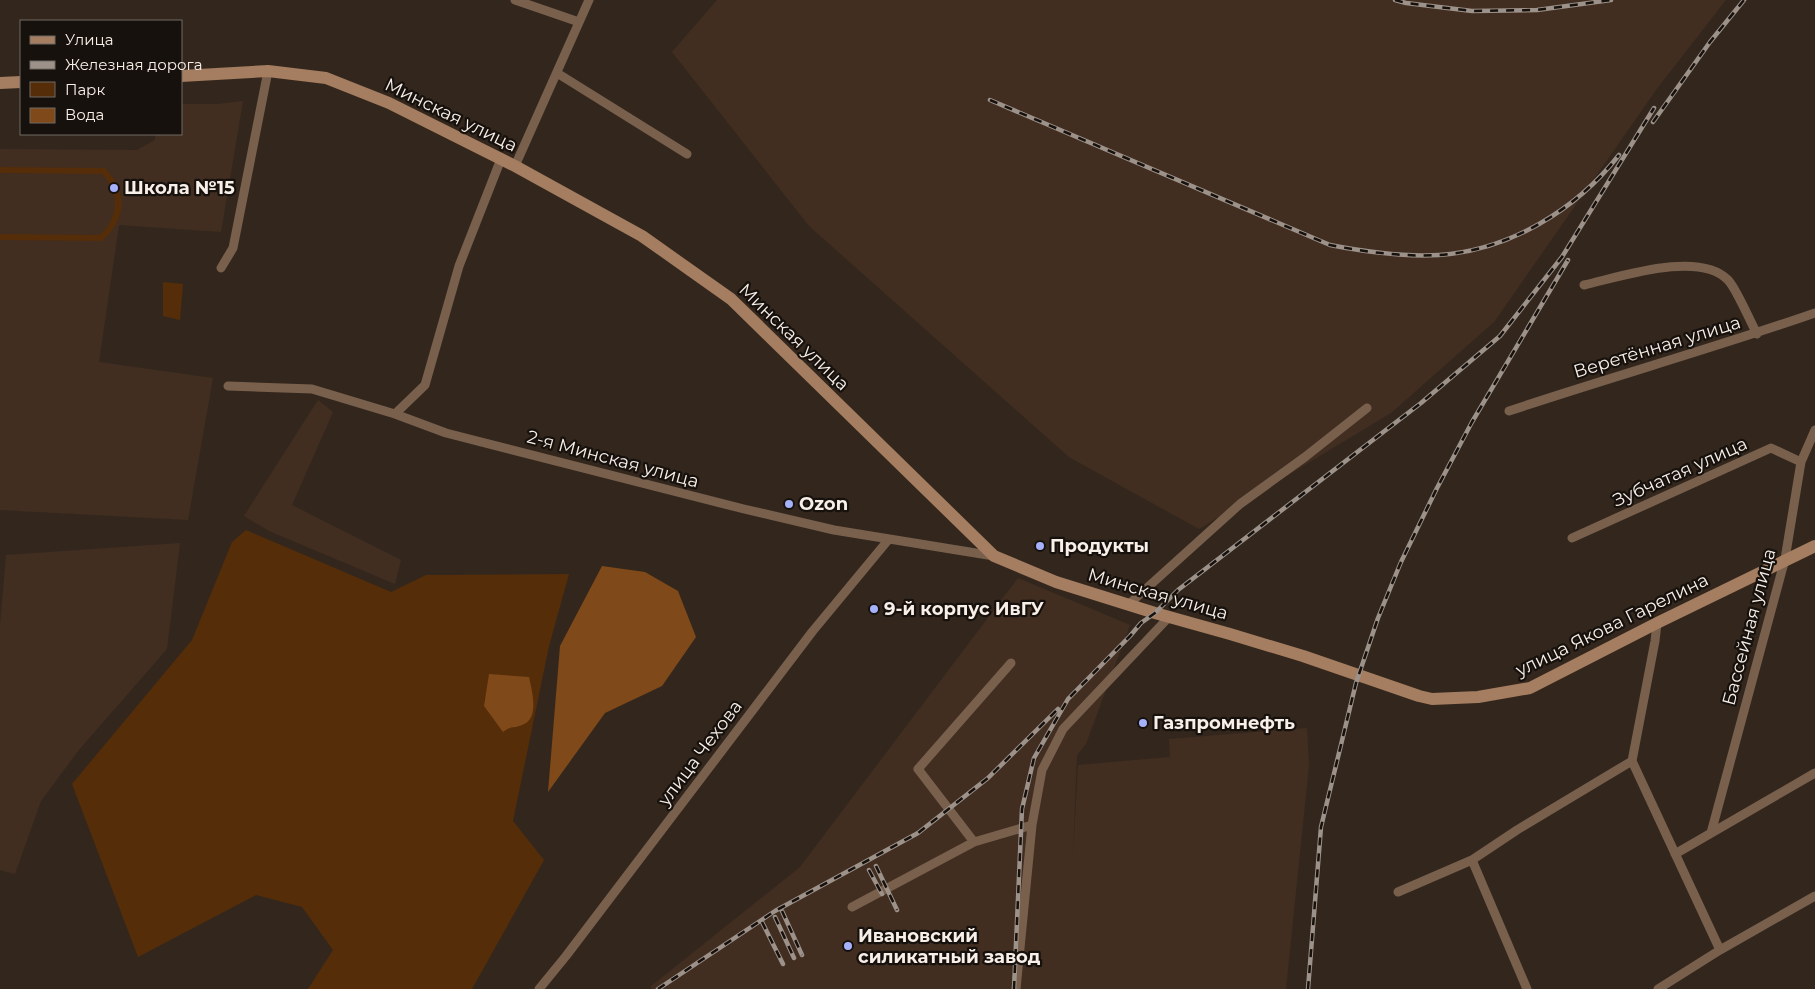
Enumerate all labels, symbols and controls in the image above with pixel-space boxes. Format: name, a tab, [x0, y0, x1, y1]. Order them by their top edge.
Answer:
legend	[20, 20, 182, 135]
text: Улица	[65, 30, 113, 49]
text: Железная дорога	[65, 55, 202, 74]
street label: Минская улица	[381, 73, 521, 157]
text: Парк	[65, 80, 105, 99]
text: Вода	[65, 105, 104, 124]
place label: Школа №15	[124, 177, 235, 199]
marker: Школа №15	[108, 182, 120, 194]
street label: Минская улица	[734, 279, 854, 395]
street label: Веретённая улица	[1571, 311, 1743, 383]
street label: 2-я Минская улица	[525, 425, 701, 493]
street label: Зубчатая улица	[1609, 432, 1751, 512]
place label: Ozon	[799, 493, 848, 515]
marker: Ozon	[783, 498, 795, 510]
place label: Продукты	[1050, 535, 1149, 557]
marker: Продукты	[1034, 540, 1046, 552]
street label: Бассейная улица	[1717, 546, 1781, 708]
street label: Минская улица	[1085, 563, 1231, 625]
street label: улица Якова Гарелина	[1511, 569, 1712, 682]
place label: 9-й корпус ИвГУ	[884, 598, 1044, 620]
marker: 9-й корпус ИвГУ	[868, 603, 880, 615]
street label: улица Чехова	[652, 696, 747, 811]
place label: Газпромнефть	[1153, 712, 1295, 734]
marker: Газпромнефть	[1137, 717, 1149, 729]
place label: Ивановский силикатный завод	[858, 925, 1041, 968]
marker: Ивановский силикатный завод	[842, 940, 854, 952]

